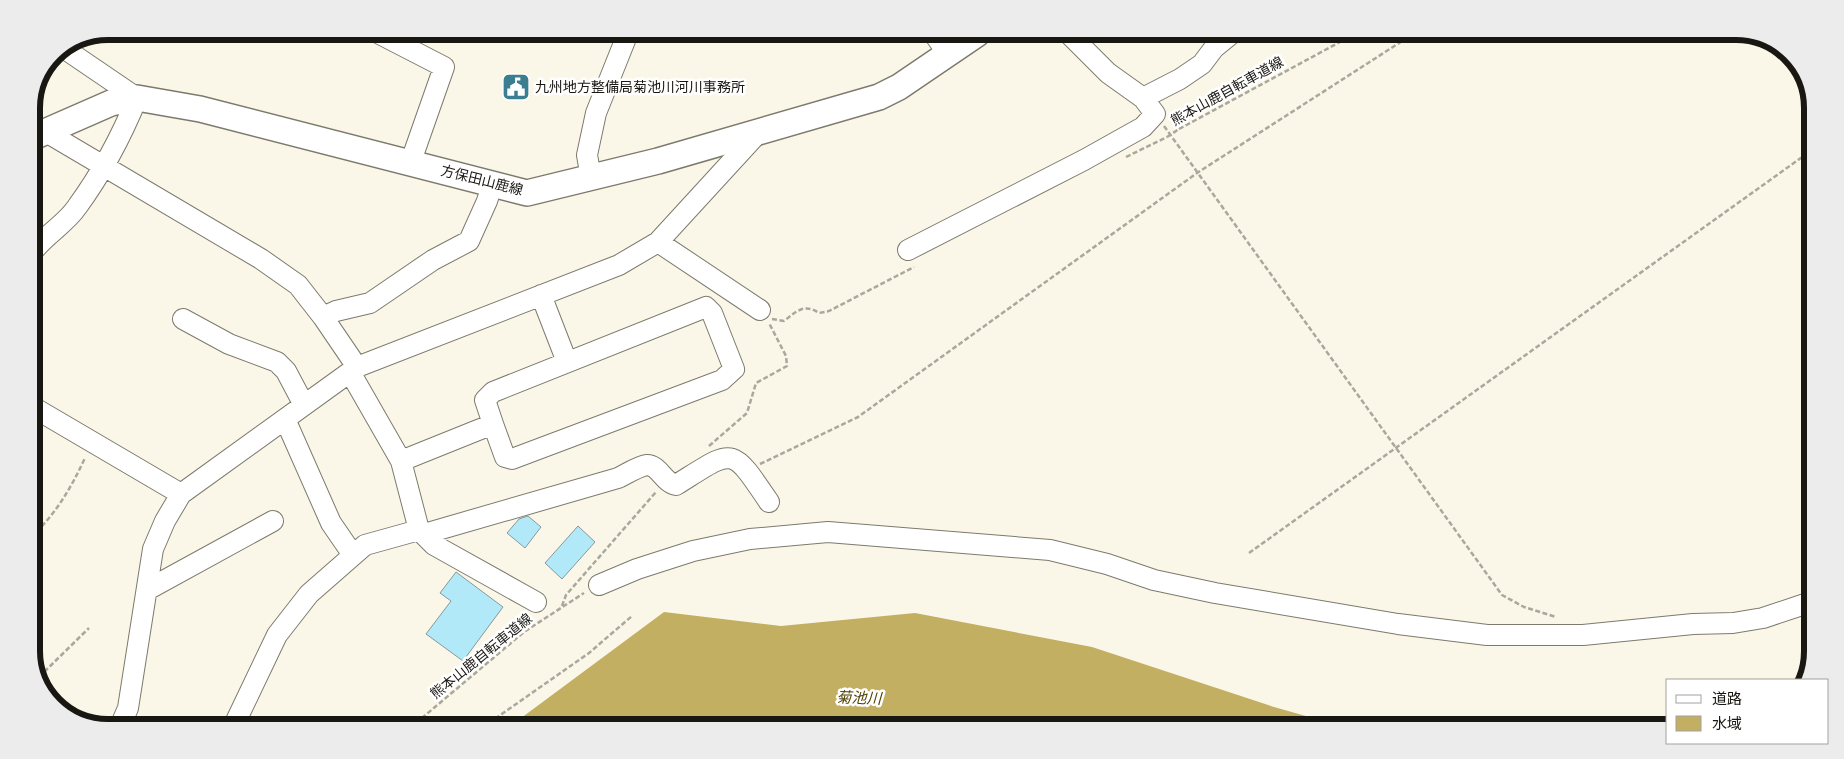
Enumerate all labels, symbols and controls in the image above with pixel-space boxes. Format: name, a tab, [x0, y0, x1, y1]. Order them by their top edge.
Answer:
street label: 熊本山鹿自転車道線	[1168, 53, 1286, 129]
public building icon: 九州地方整備局菊池川河川事務所	[501, 72, 531, 102]
place label: 九州地方整備局菊池川河川事務所	[535, 79, 745, 95]
street label: 方保田山鹿線	[439, 162, 525, 198]
street label: 熊本山鹿自転車道線	[427, 610, 535, 702]
legend	[1666, 679, 1829, 744]
water label: 菊池川	[836, 688, 884, 707]
text: 道路	[1712, 690, 1742, 707]
text: 水域	[1712, 715, 1742, 732]

